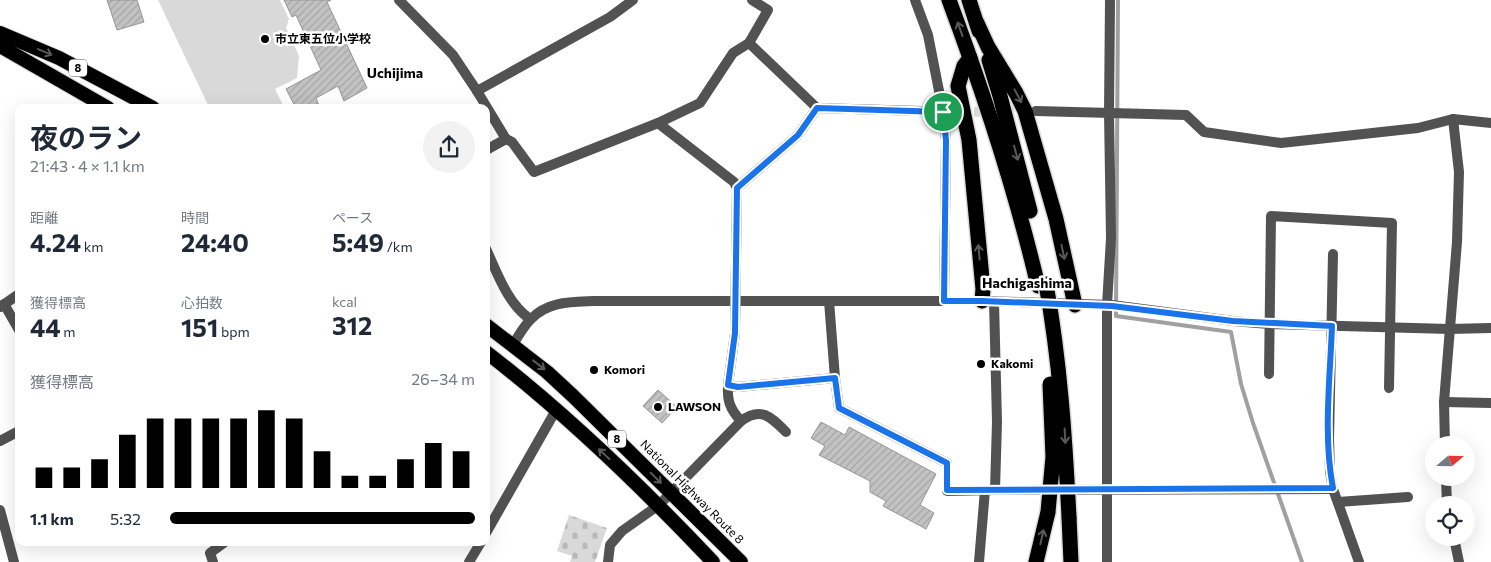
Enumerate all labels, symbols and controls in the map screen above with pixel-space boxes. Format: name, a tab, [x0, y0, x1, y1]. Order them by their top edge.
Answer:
one-way arrow	[955, 22, 964, 37]
place label: 市立東五位小学校	[275, 31, 371, 45]
marker: 市立東五位小学校	[259, 33, 271, 45]
one-way arrow	[37, 48, 52, 58]
road number: 8	[69, 59, 87, 76]
district label: Uchijima	[367, 64, 423, 81]
one-way arrow	[1014, 88, 1023, 103]
pin	[922, 91, 964, 133]
icon: arrive	[929, 98, 957, 126]
text: 夜のラン	[30, 120, 142, 154]
button: share	[423, 121, 475, 173]
one-way arrow	[1012, 145, 1021, 161]
text: 21:43 · 4 × 1.1 km	[30, 156, 145, 175]
text: 距離	[30, 209, 58, 226]
text: 時間	[181, 209, 209, 226]
text: ペース	[332, 209, 373, 226]
text: 4.24	[30, 227, 81, 257]
text: 24:40	[181, 227, 249, 257]
text: 5:49	[332, 227, 384, 257]
text: km	[81, 238, 104, 255]
text: /km	[384, 238, 413, 255]
one-way arrow	[1059, 243, 1068, 259]
one-way arrow	[974, 244, 984, 260]
district label: Hachigashima	[982, 274, 1072, 291]
text: kcal	[332, 293, 357, 310]
text: 獲得標高	[30, 294, 86, 311]
text: 心拍数	[181, 294, 223, 311]
text: 312	[332, 310, 372, 340]
text: 44	[30, 312, 61, 342]
text: 151	[181, 312, 218, 342]
text: m	[61, 323, 76, 340]
text: bpm	[218, 323, 250, 340]
place label: Kakomi	[991, 356, 1033, 370]
marker: Kakomi	[975, 358, 987, 370]
one-way arrow	[532, 360, 545, 371]
place label: Komori	[604, 362, 645, 376]
marker: Komori	[588, 364, 600, 376]
text: 26–34 m	[411, 369, 475, 388]
text: 獲得標高	[30, 372, 94, 391]
place label: LAWSON	[668, 399, 721, 413]
marker: LAWSON	[652, 401, 664, 413]
one-way arrow	[1060, 428, 1069, 444]
road number: 8	[608, 430, 626, 448]
north arrow	[1425, 436, 1475, 486]
map controls	[1425, 436, 1475, 546]
street label: National Highway Route 8	[638, 437, 747, 546]
one-way arrow	[598, 448, 611, 460]
one-way arrow	[650, 471, 662, 484]
button: locate	[1425, 496, 1475, 546]
text: 1.1 km	[30, 509, 74, 528]
text: 5:32	[110, 509, 141, 528]
one-way arrow	[1038, 529, 1047, 545]

